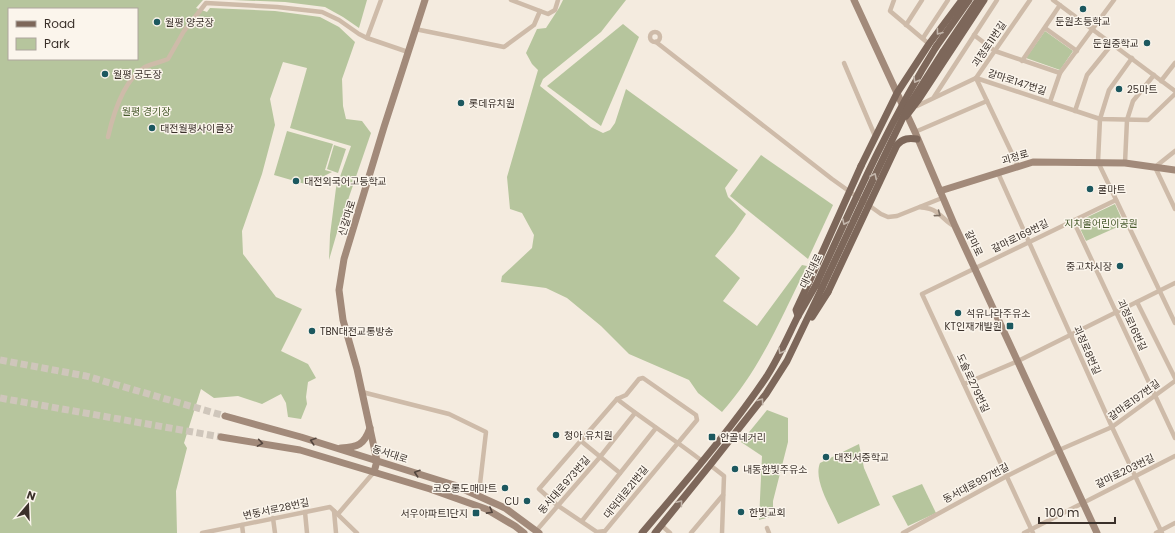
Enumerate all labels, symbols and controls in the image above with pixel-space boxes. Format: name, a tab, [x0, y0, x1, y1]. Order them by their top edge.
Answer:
marker: 둔원초등학교	[1078, 4, 1088, 14]
legend	[8, 8, 138, 60]
place label: 둔원초등학교	[1055, 14, 1111, 29]
text: Road	[44, 15, 75, 32]
place label: 월평 양궁장	[165, 15, 214, 30]
marker: 월평 양궁장	[152, 17, 162, 27]
street label: 괴정로11번길	[968, 18, 1010, 70]
one-way arrow	[937, 27, 944, 34]
text: Park	[44, 35, 71, 52]
place label: 둔원중학교	[1093, 36, 1139, 51]
marker: 둔원중학교	[1142, 38, 1152, 48]
street label: 갈마로147번길	[986, 65, 1048, 99]
place label: 월평 궁도장	[113, 67, 162, 82]
marker: 월평 궁도장	[100, 69, 110, 79]
one-way arrow	[913, 76, 920, 84]
place label: 25마트	[1127, 82, 1157, 97]
marker: 25마트	[1114, 84, 1124, 94]
place label: 롯데유치원	[469, 96, 515, 111]
marker: 롯데유치원	[456, 98, 466, 108]
park label: 월평 경기장	[122, 104, 170, 119]
place label: 대전월평사이클장	[160, 121, 234, 136]
marker: 대전월평사이클장	[147, 123, 157, 133]
street label: 괴정로	[1000, 146, 1030, 168]
one-way arrow	[869, 173, 877, 181]
place label: 대전외국어고등학교	[304, 174, 387, 189]
marker: 대전외국어고등학교	[291, 176, 301, 186]
place label: 쿨마트	[1098, 182, 1126, 197]
marker: 쿨마트	[1085, 184, 1095, 194]
street label: 신갈마로	[334, 198, 360, 238]
one-way arrow	[934, 209, 941, 216]
street label: 갈마로169번길	[989, 216, 1051, 256]
park label: 지치울어린이공원	[1064, 216, 1138, 231]
one-way arrow	[842, 217, 850, 225]
street label: 갈마로	[961, 227, 987, 259]
street label: 대덕대로	[796, 251, 826, 291]
place label: 중고차시장	[1066, 259, 1112, 274]
marker: 중고차시장	[1115, 261, 1125, 271]
street label: 괴정로16번길	[1113, 297, 1151, 353]
place label: 석유나라주유소	[966, 306, 1030, 321]
marker: 석유나라주유소	[953, 308, 963, 318]
place label: KT인재개발원	[945, 319, 1002, 334]
marker: KT인재개발원	[1005, 321, 1015, 331]
street label: 괴정로8번길	[1070, 323, 1104, 377]
place label: TBN대전교통방송	[320, 324, 394, 339]
marker: TBN대전교통방송	[307, 326, 317, 336]
one-way arrow	[778, 347, 785, 354]
street label: 도솔로279번길	[953, 351, 993, 415]
street label: 갈마로197번길	[1105, 376, 1163, 424]
one-way arrow	[756, 399, 763, 406]
place label: 청아 유치원	[564, 428, 613, 443]
marker: 청아 유치원	[551, 430, 561, 440]
place label: 안골네거리	[720, 430, 766, 445]
marker: 안골네거리	[707, 432, 717, 442]
one-way arrow	[310, 437, 317, 446]
one-way arrow	[257, 439, 263, 447]
street label: 동서대로	[370, 441, 410, 467]
place label: 대전서중학교	[834, 450, 889, 465]
street label: 갈마로203번길	[1093, 450, 1157, 492]
marker: 대전서중학교	[821, 452, 831, 462]
street label: 동서대로973번길	[534, 453, 594, 517]
street label: 동서대로997번길	[940, 459, 1012, 507]
street label: 대덕대로21번길	[600, 462, 652, 522]
place label: 내동한빛주유소	[743, 462, 807, 477]
marker: 내동한빛주유소	[730, 464, 740, 474]
one-way arrow	[413, 470, 420, 478]
place label: 코오롱도매마트	[433, 481, 497, 496]
marker: 코오롱도매마트	[500, 483, 510, 493]
north arrow	[8, 485, 48, 525]
text: N	[25, 487, 38, 504]
place label: CU	[505, 494, 519, 509]
street label: 변동서로28번길	[242, 495, 310, 523]
marker: CU	[522, 496, 532, 506]
scale bar	[1039, 499, 1115, 525]
one-way arrow	[675, 500, 682, 508]
text: 100 m	[1045, 504, 1079, 521]
place label: 한빛교회	[749, 505, 786, 520]
place label: 서우아파트1단지	[400, 506, 468, 521]
one-way arrow	[486, 507, 493, 514]
marker: 한빛교회	[736, 507, 746, 517]
marker: 서우아파트1단지	[471, 508, 481, 518]

